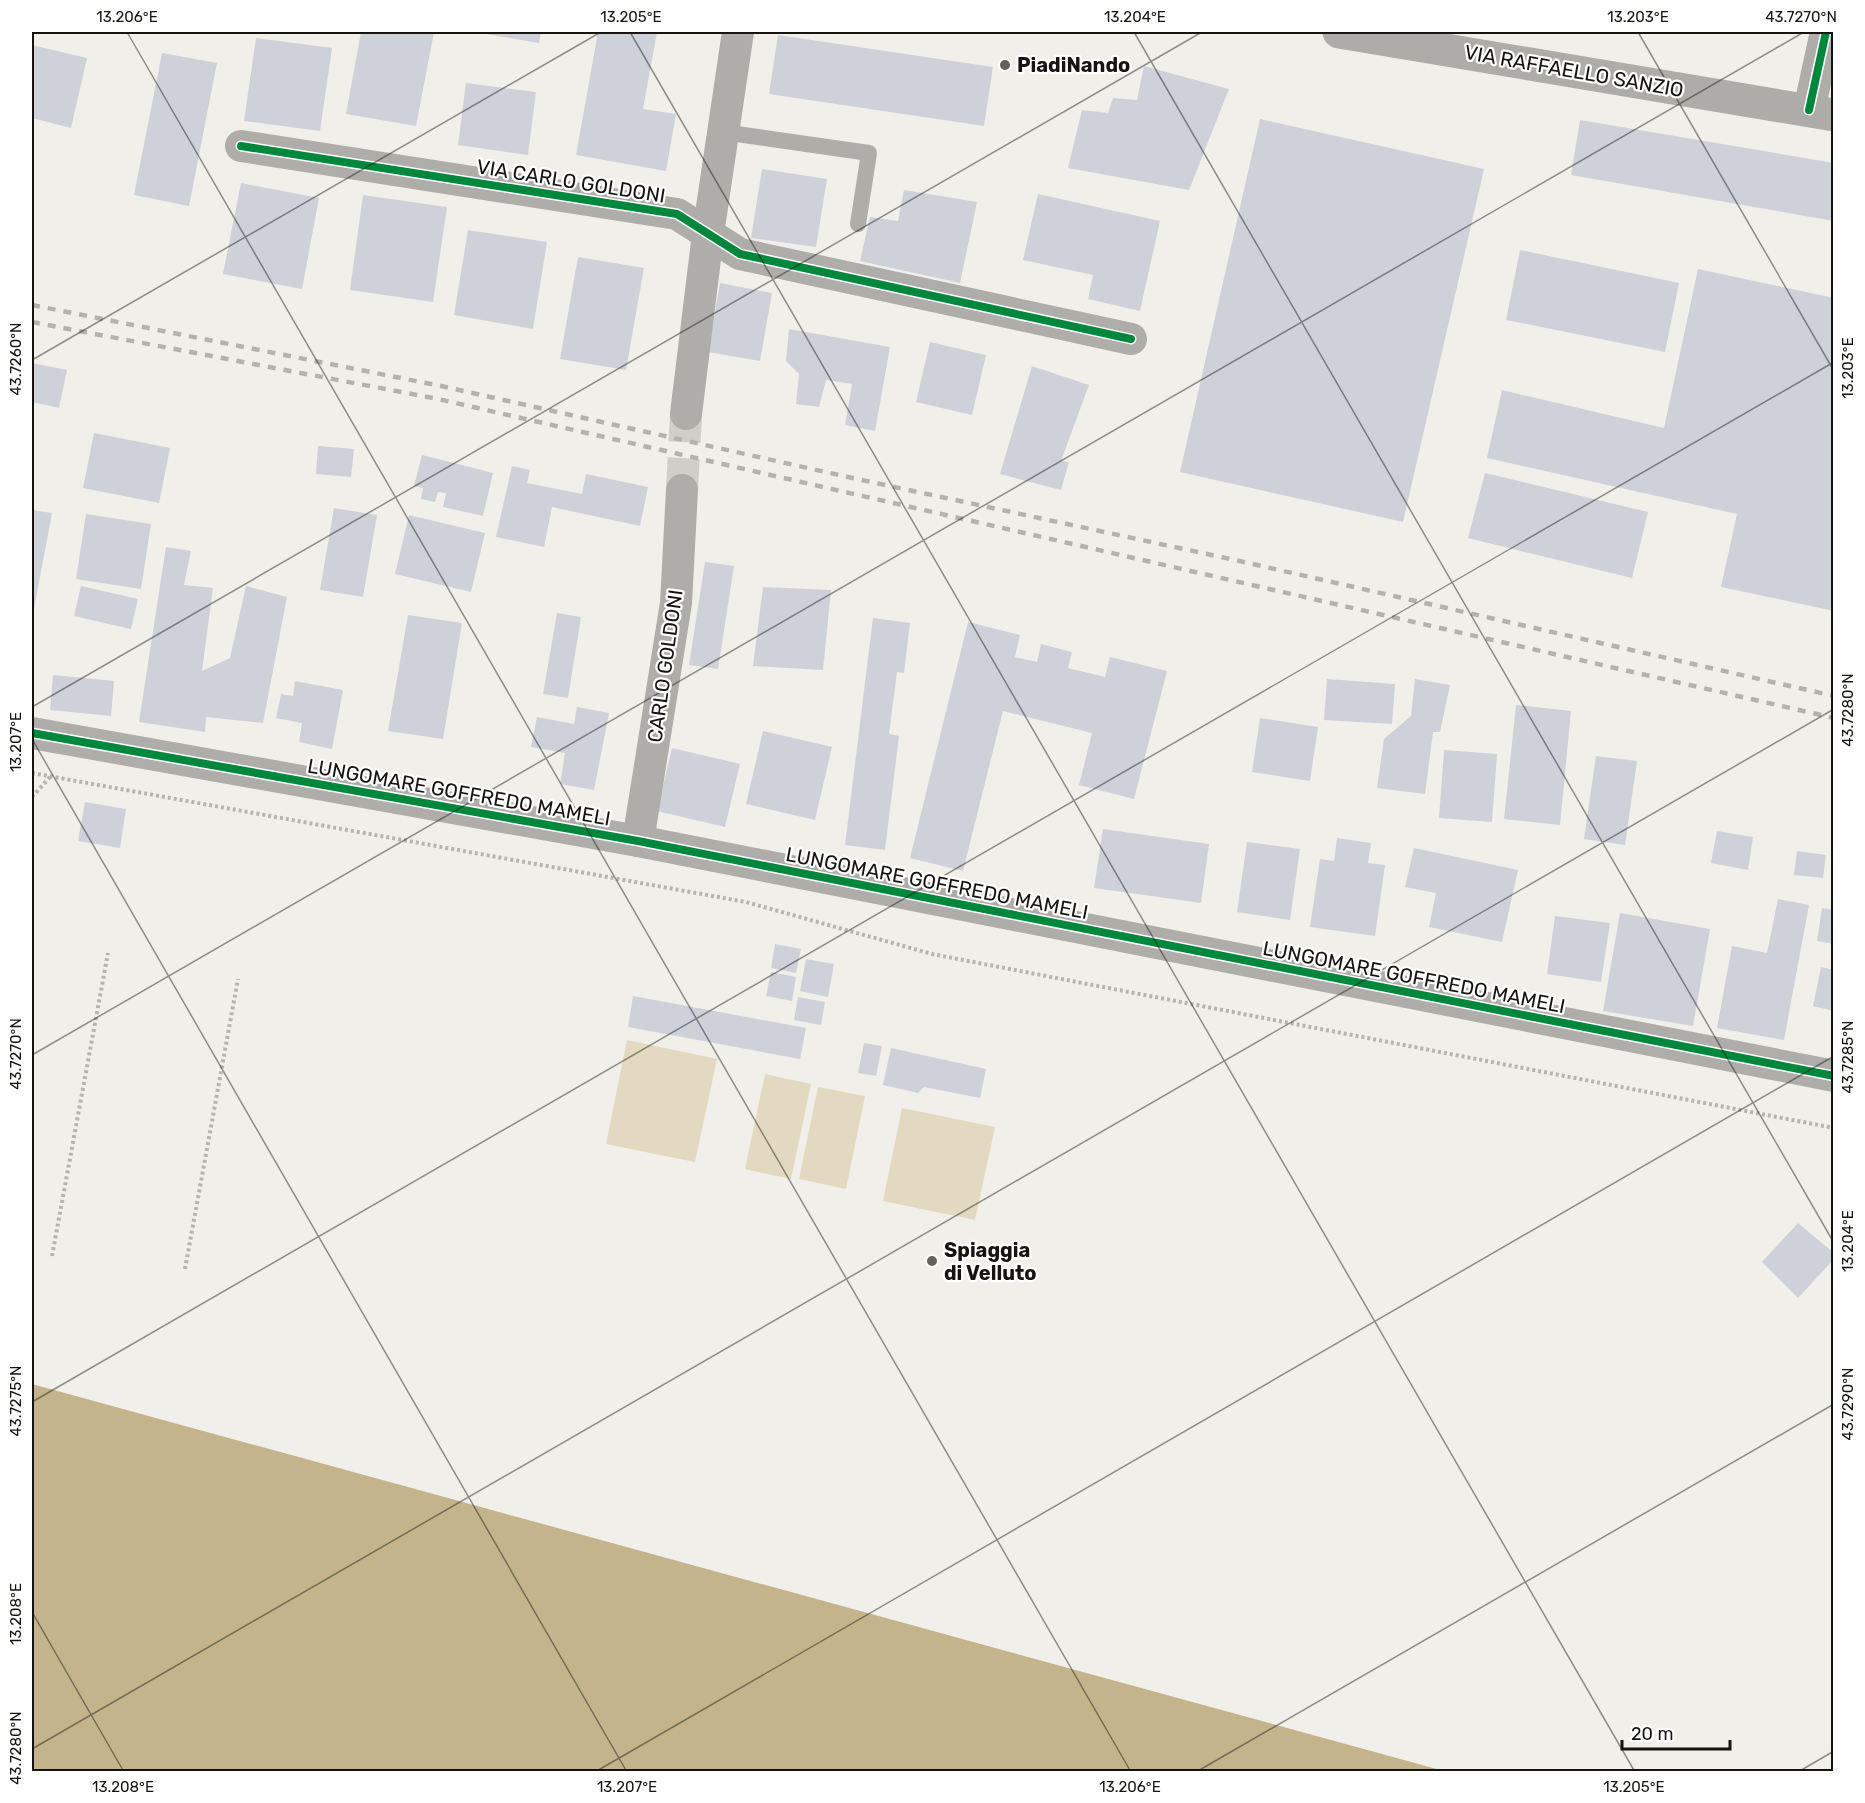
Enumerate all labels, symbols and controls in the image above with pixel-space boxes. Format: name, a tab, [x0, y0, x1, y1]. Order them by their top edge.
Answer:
text: 13.206°E	[96, 8, 158, 26]
text: 13.205°E	[600, 8, 662, 26]
text: 13.204°E	[1104, 8, 1166, 26]
text: 13.203°E	[1607, 8, 1669, 26]
text: 43.7270°N	[1765, 8, 1837, 26]
street label: VIA RAFFAELLO SANZIO	[1463, 40, 1685, 102]
place label: PiadiNando	[1017, 53, 1130, 77]
marker: PiadiNando	[998, 58, 1012, 72]
street label: VIA CARLO GOLDONI	[475, 154, 667, 208]
text: 43.7260°N	[7, 323, 25, 395]
text: 13.203°E	[1839, 337, 1857, 399]
street label: CARLO GOLDONI	[642, 588, 688, 744]
text: 43.7280°N	[1839, 673, 1857, 747]
text: 13.207°E	[7, 712, 25, 772]
street label: LUNGOMARE GOFFREDO MAMELI	[306, 753, 612, 831]
street label: LUNGOMARE GOFFREDO MAMELI	[784, 842, 1090, 924]
street label: LUNGOMARE GOFFREDO MAMELI	[1261, 936, 1567, 1018]
text: 43.7270°N	[7, 1018, 25, 1090]
text: 43.7285°N	[1839, 1021, 1857, 1093]
text: 13.204°E	[1839, 1210, 1857, 1272]
place label: Spiaggia di Velluto	[944, 1238, 1037, 1285]
marker: Spiaggia di Velluto	[925, 1254, 939, 1268]
text: 43.7275°N	[7, 1365, 25, 1437]
text: 43.7290°N	[1839, 1368, 1857, 1440]
text: 13.208°E	[7, 1583, 25, 1645]
text: 43.7280°N	[7, 1711, 25, 1785]
scale bar	[1622, 1713, 1730, 1751]
text: 20 m	[1631, 1723, 1673, 1745]
text: 13.208°E	[92, 1778, 154, 1796]
text: 13.207°E	[597, 1778, 657, 1796]
text: 13.206°E	[1099, 1778, 1161, 1796]
text: 13.205°E	[1603, 1778, 1665, 1796]

